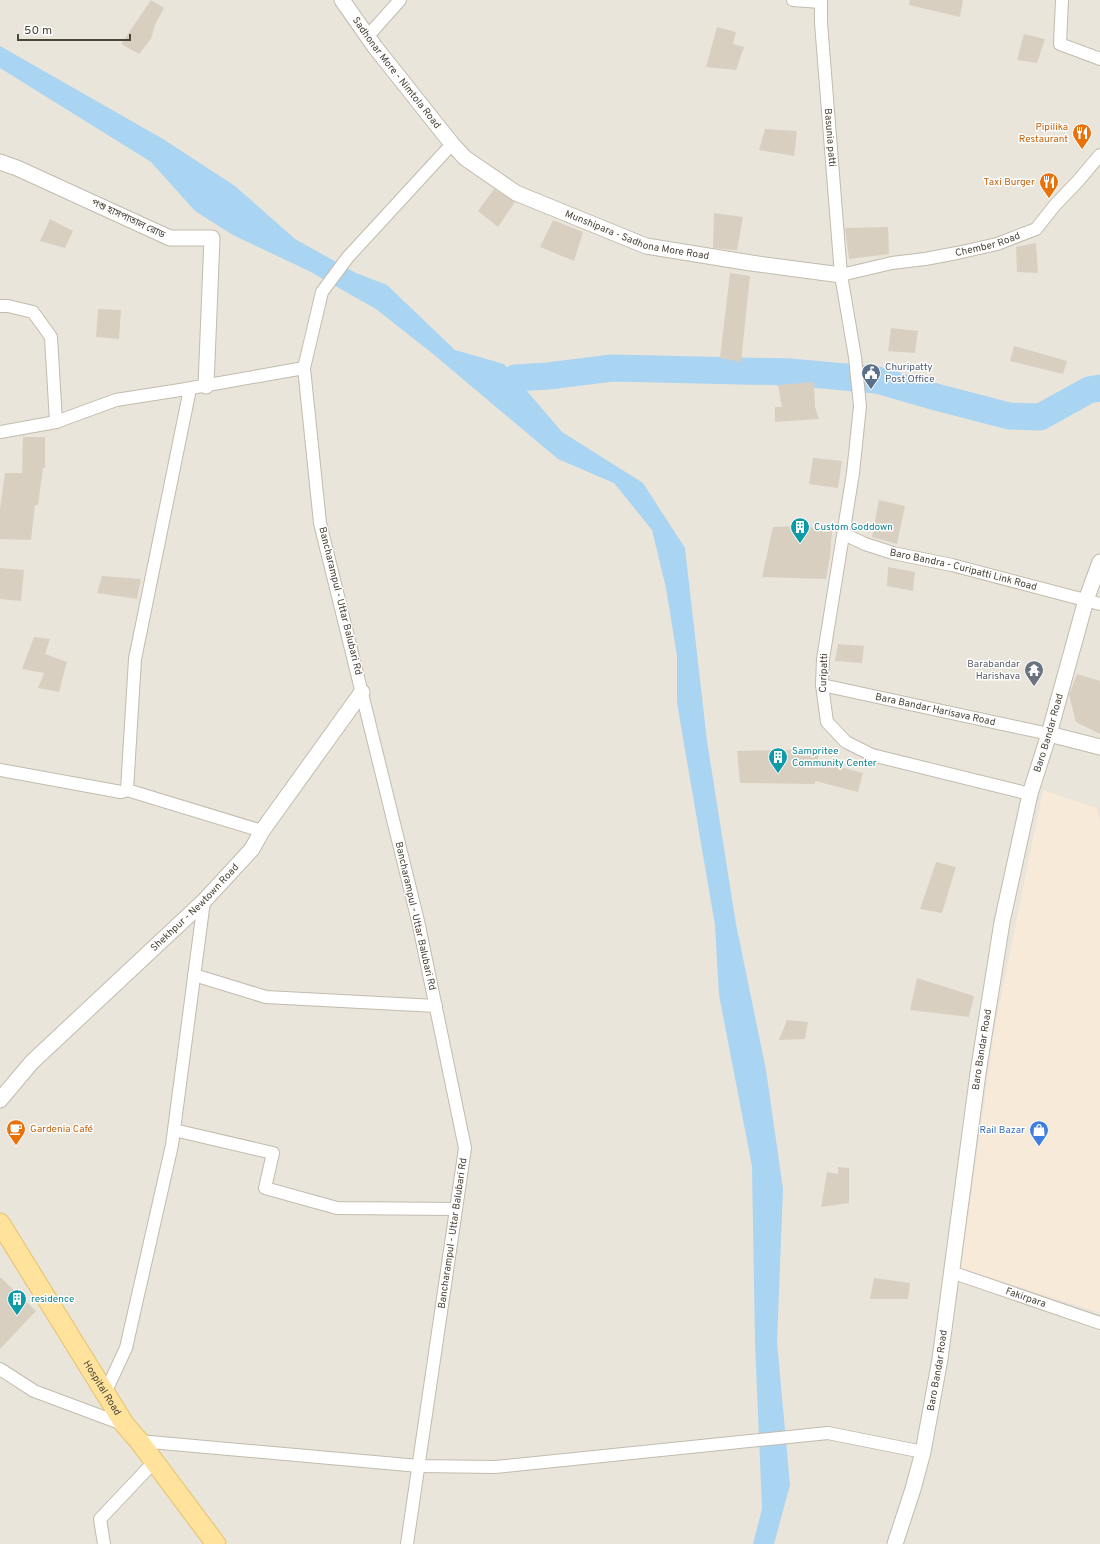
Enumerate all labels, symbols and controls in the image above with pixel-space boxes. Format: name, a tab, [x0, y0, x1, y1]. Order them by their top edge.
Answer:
street label: Sadhonar More - Nimtola Road	[349, 14, 444, 131]
scale bar	[18, 16, 130, 42]
text: 50 m	[24, 23, 52, 39]
street label: Basunia patti	[821, 108, 839, 167]
place label: Pipilika Restaurant	[1019, 121, 1068, 146]
restaurant icon: Pipilika Restaurant	[1071, 122, 1093, 150]
restaurant icon: Taxi Burger	[1038, 171, 1060, 199]
place label: Taxi Burger	[983, 176, 1035, 189]
street label: পশু হাসপাতাল রোড	[89, 196, 168, 242]
street label: Munshipara - Sadhona More Road	[563, 207, 710, 263]
street label: Chember Road	[954, 229, 1022, 260]
place label: Churipatty Post Office	[885, 361, 935, 386]
public building icon: Churipatty Post Office	[860, 362, 882, 390]
building icon: Custom Goddown	[789, 516, 811, 544]
place label: Custom Goddown	[814, 521, 893, 534]
street label: Bancharampul - Uttar Balubari Rd	[315, 526, 365, 676]
street label: Baro Bandra - Curipatti Link Road	[889, 546, 1038, 594]
street label: Curipatti	[817, 653, 831, 693]
place label: Barabandar Harishava	[967, 658, 1020, 683]
temple icon: Barabandar Harishava	[1023, 659, 1045, 687]
street label: Bara Bandar Harisava Road	[874, 690, 997, 729]
street label: Baro Bandar Road	[1031, 692, 1066, 774]
place label: Sampritee Community Center	[792, 745, 877, 770]
building icon: Sampritee Community Center	[767, 746, 789, 774]
street label: Bancharampul - Uttar Balubari Rd	[392, 840, 438, 992]
street label: Shekhpur - Newtown Road	[148, 861, 242, 954]
street label: Baro Bandar Road	[969, 1008, 995, 1091]
cafe icon: Gardenia Café	[5, 1118, 27, 1146]
shop icon: Rail Bazar	[1028, 1119, 1050, 1147]
place label: Gardenia Café	[30, 1123, 93, 1136]
place label: Rail Bazar	[979, 1124, 1025, 1137]
street label: Bancharampul - Uttar Balubari Rd	[435, 1157, 470, 1310]
street label: Fakirpara	[1004, 1285, 1048, 1311]
building icon: residence	[6, 1288, 28, 1316]
place label: residence	[31, 1293, 75, 1306]
street label: Baro Bandar Road	[924, 1329, 950, 1412]
street label: Hospital Road	[80, 1358, 124, 1418]

